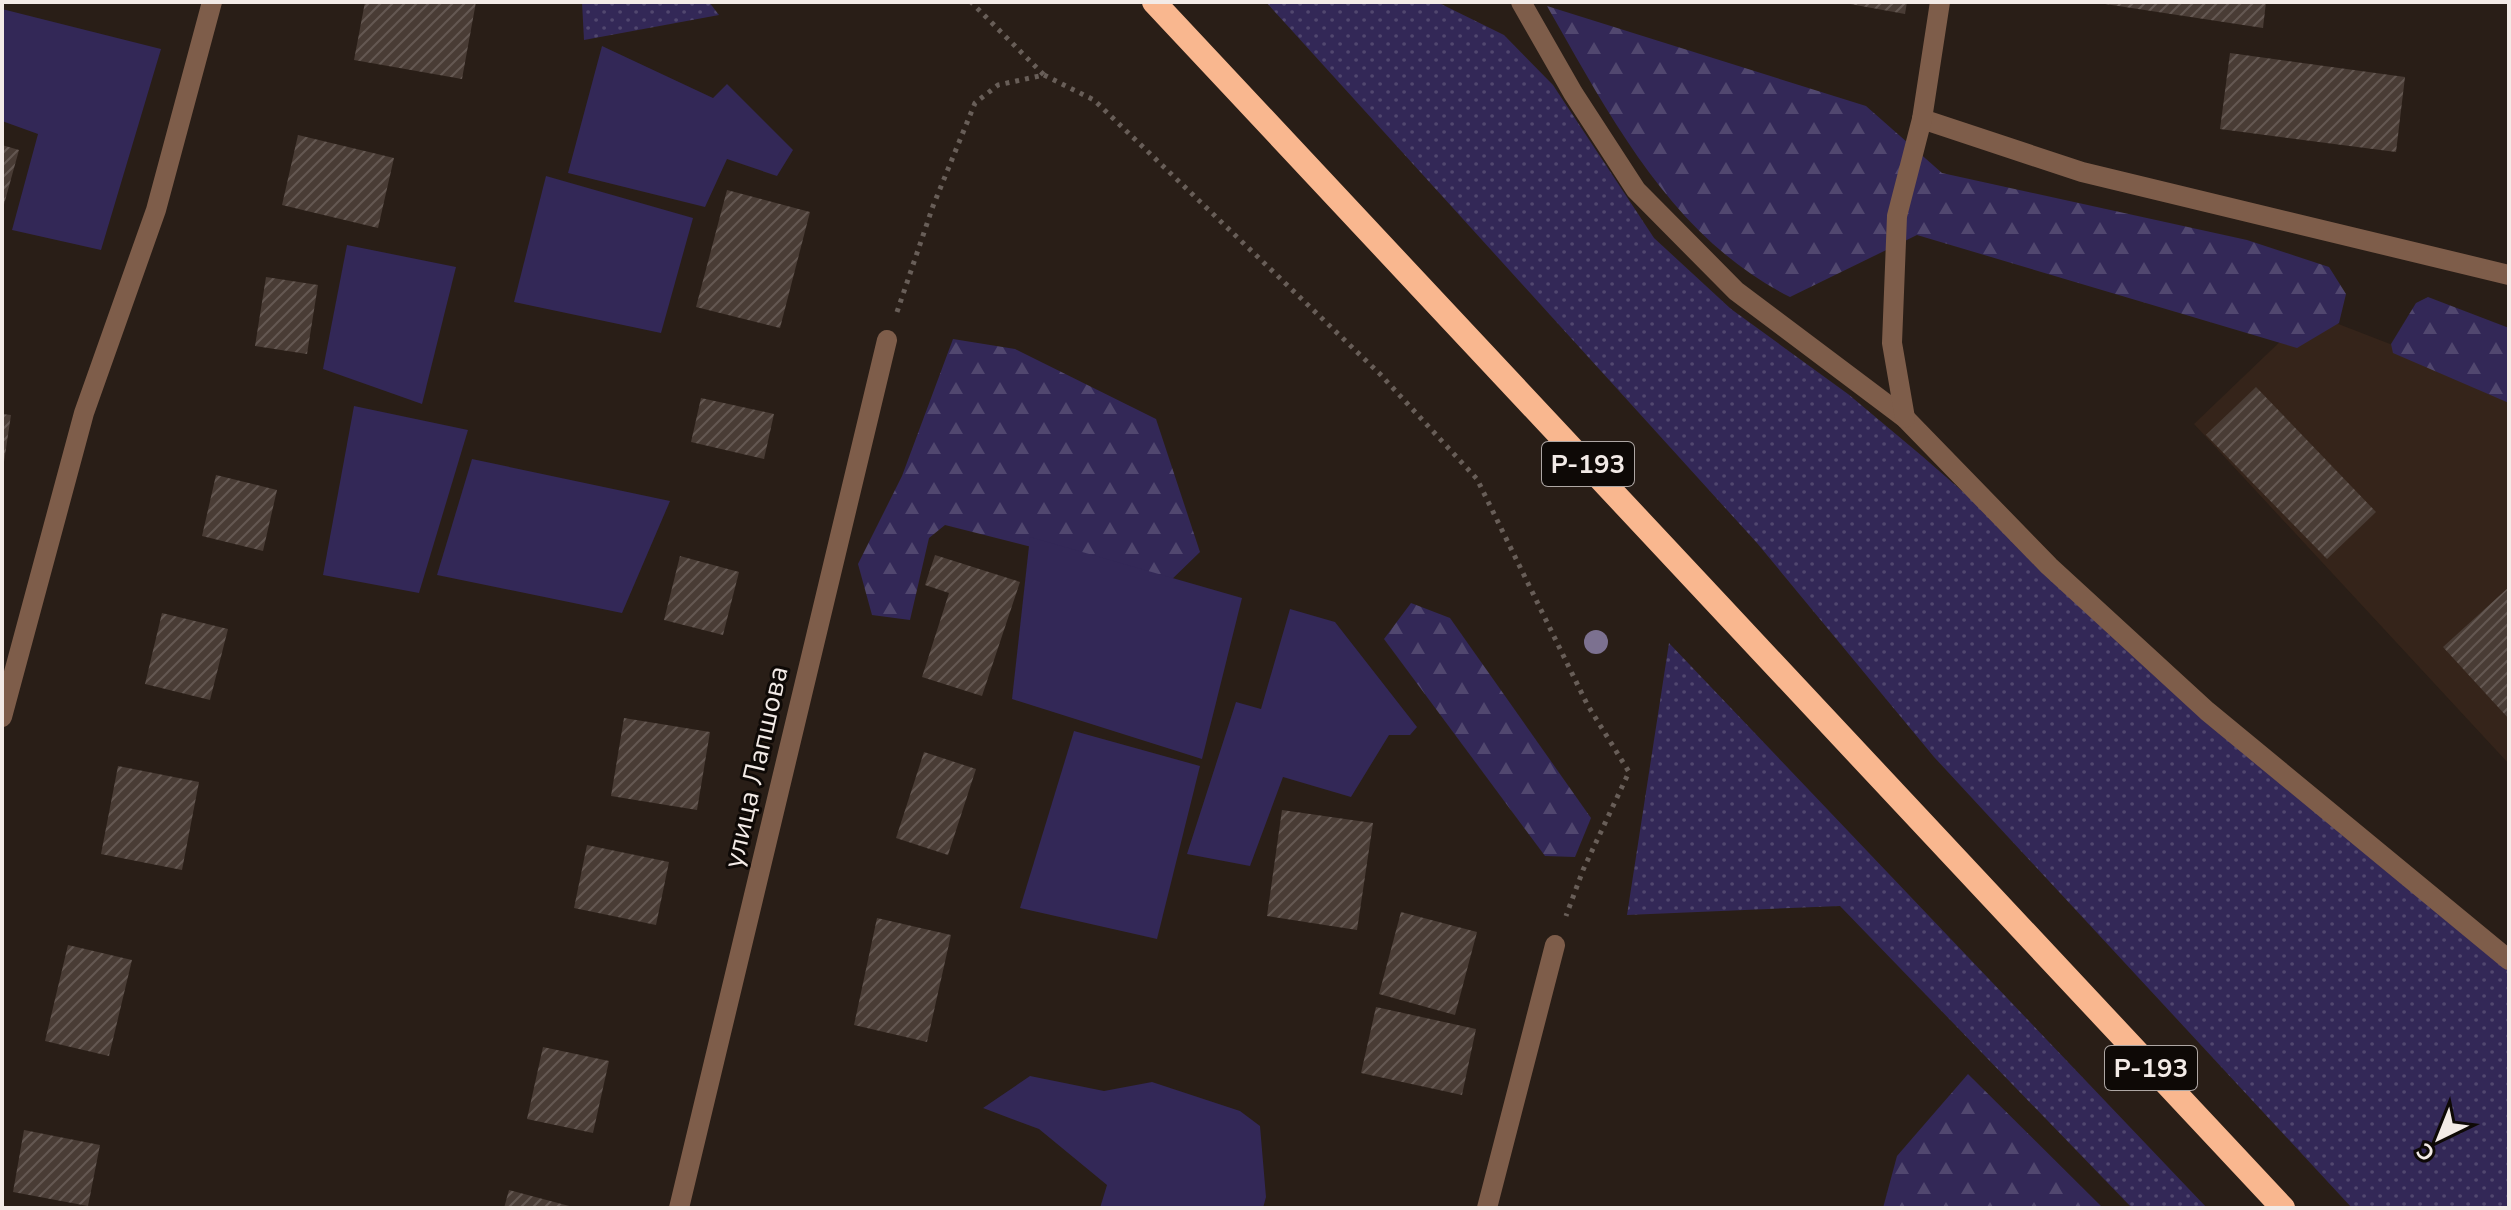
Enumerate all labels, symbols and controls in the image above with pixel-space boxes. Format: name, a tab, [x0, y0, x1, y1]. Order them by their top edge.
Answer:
road number: Р-193	[1542, 442, 1634, 486]
street label: улица Лапшова	[714, 662, 798, 872]
road number: Р-193	[2105, 1046, 2197, 1090]
north arrow	[2399, 1098, 2479, 1178]
text: С	[2410, 1136, 2442, 1168]

